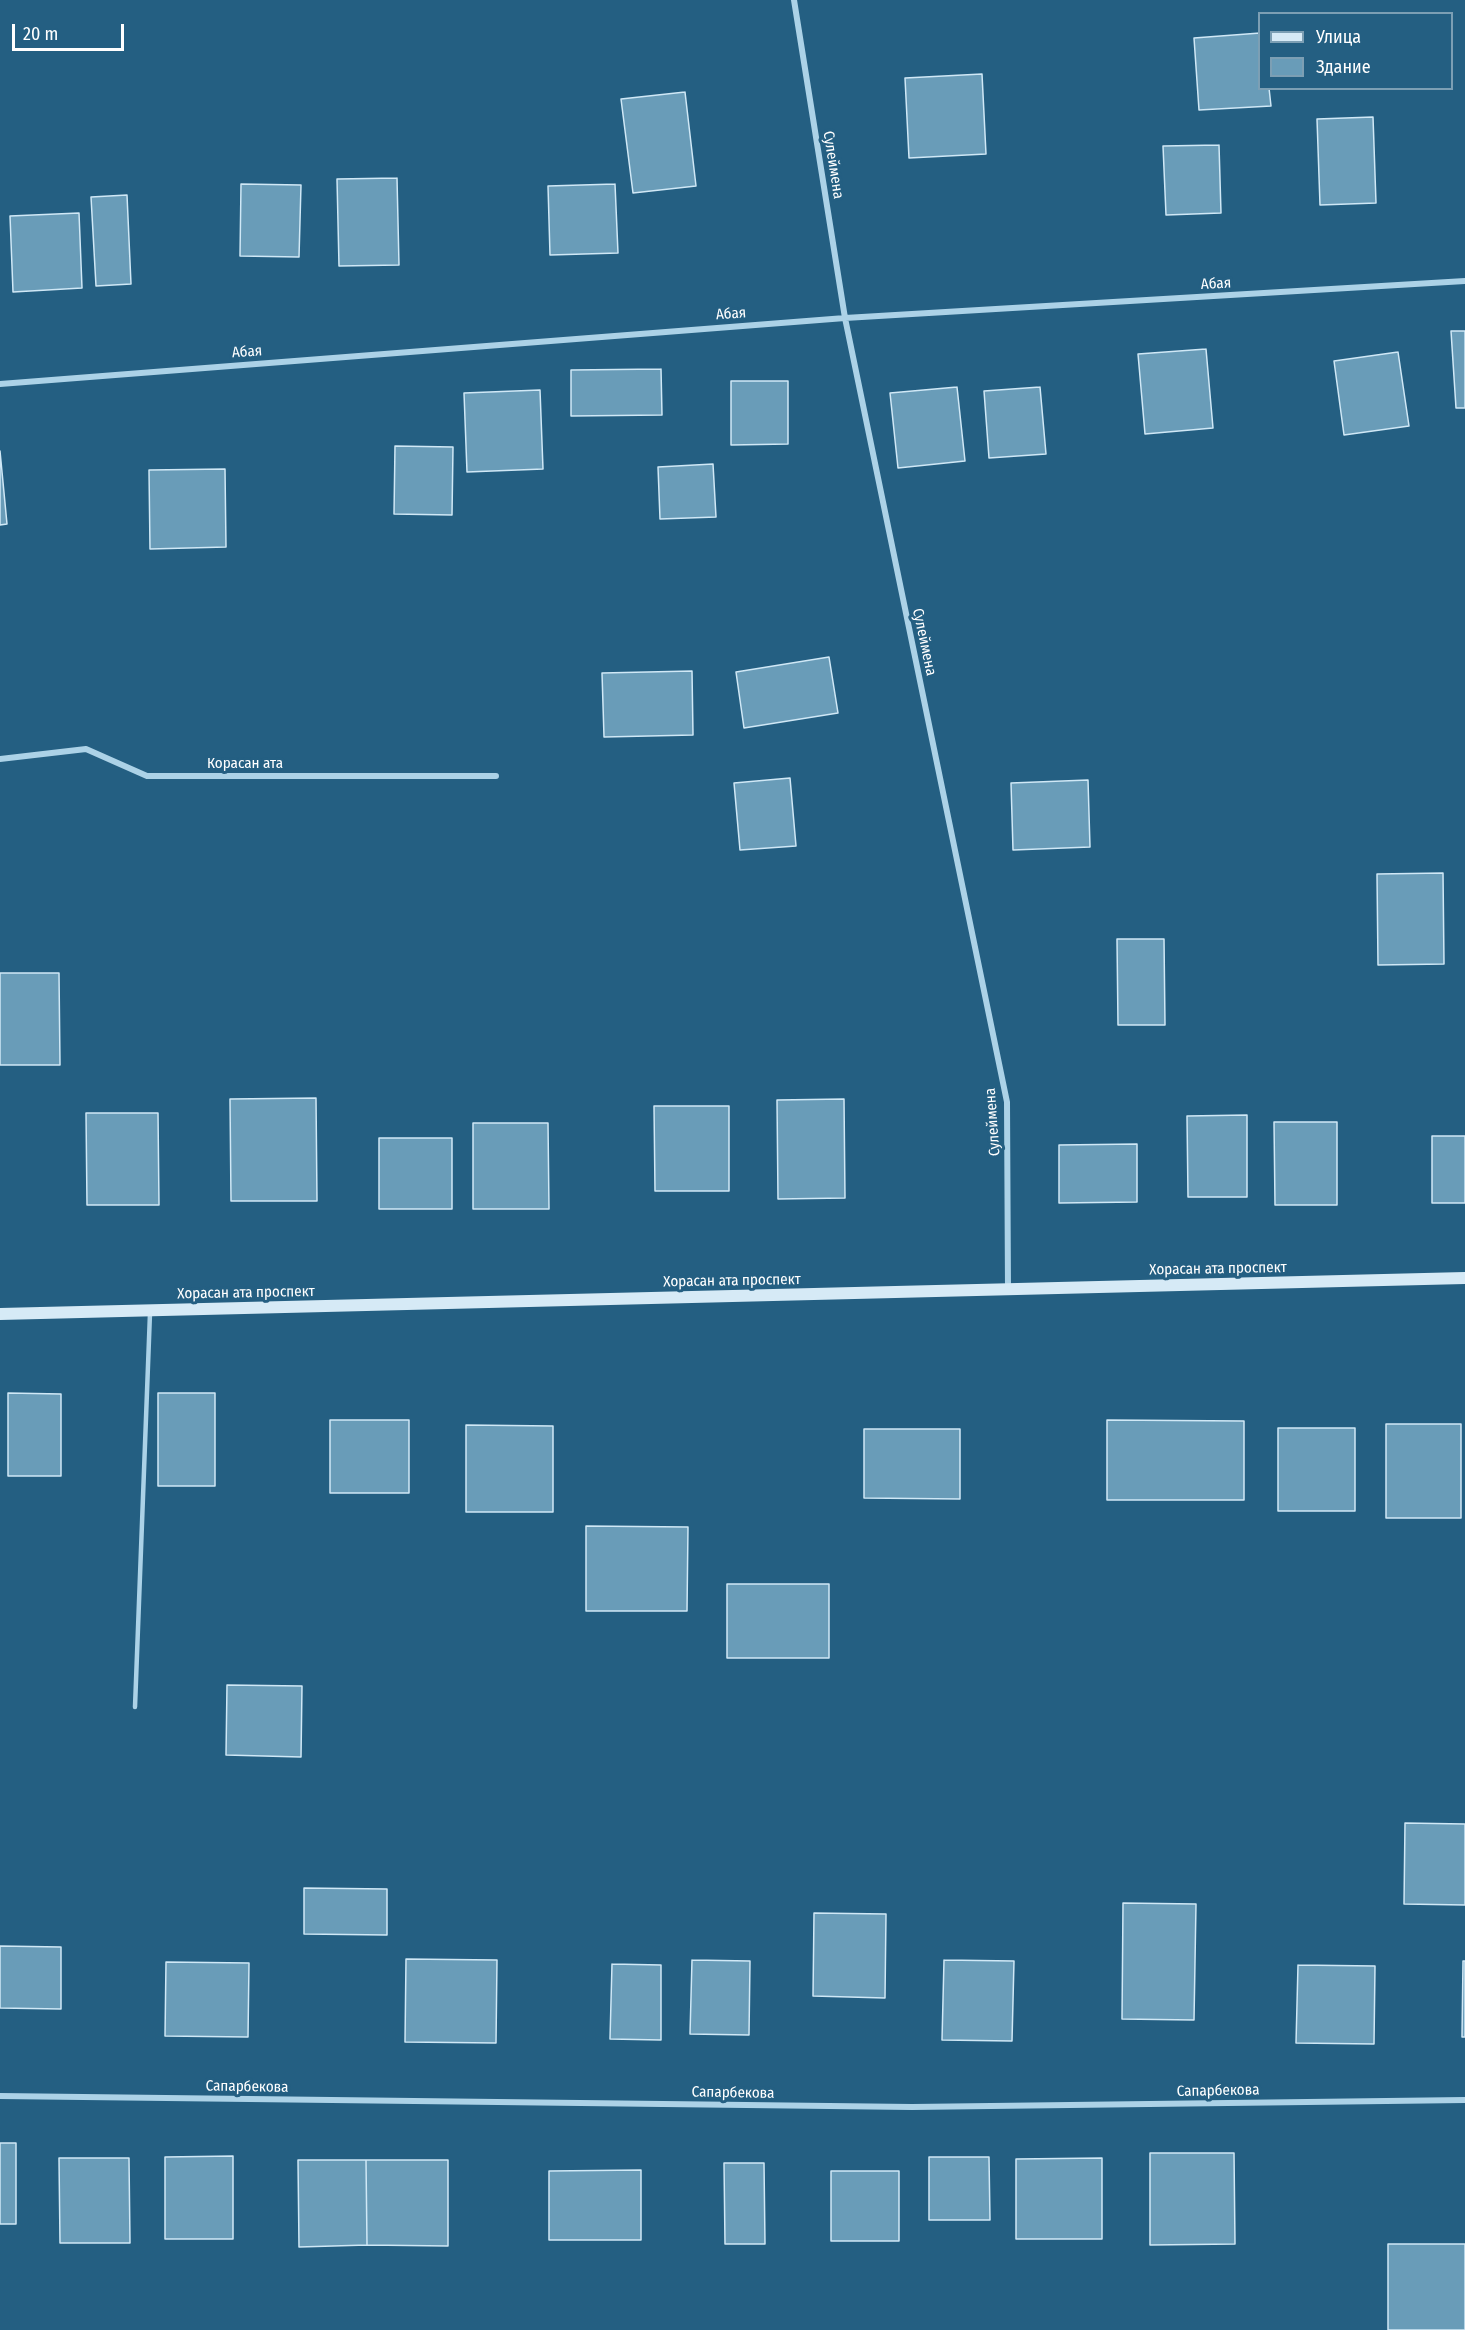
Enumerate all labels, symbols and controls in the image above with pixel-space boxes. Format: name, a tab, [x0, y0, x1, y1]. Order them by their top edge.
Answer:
scale bar	[15, 12, 128, 50]
legend	[1258, 12, 1453, 90]
text: 20 m	[23, 23, 58, 45]
text: Улица	[1316, 26, 1361, 48]
text: Здание	[1316, 56, 1371, 78]
street label: Сулеймена	[819, 130, 847, 200]
street label: Абая	[1200, 274, 1232, 294]
street label: Абая	[715, 304, 747, 324]
street label: Абая	[231, 342, 263, 362]
street label: Сулеймена	[908, 607, 940, 677]
street label: Корасан ата	[207, 755, 283, 773]
street label: Сулеймена	[982, 1087, 1004, 1157]
street label: Хорасан ата проспект	[1149, 1259, 1287, 1279]
street label: Хорасан ата проспект	[663, 1271, 801, 1291]
street label: Хорасан ата проспект	[177, 1283, 315, 1303]
street label: Сапарбекова	[205, 2077, 289, 2097]
street label: Сапарбекова	[1176, 2081, 1260, 2101]
street label: Сапарбекова	[691, 2083, 775, 2103]

